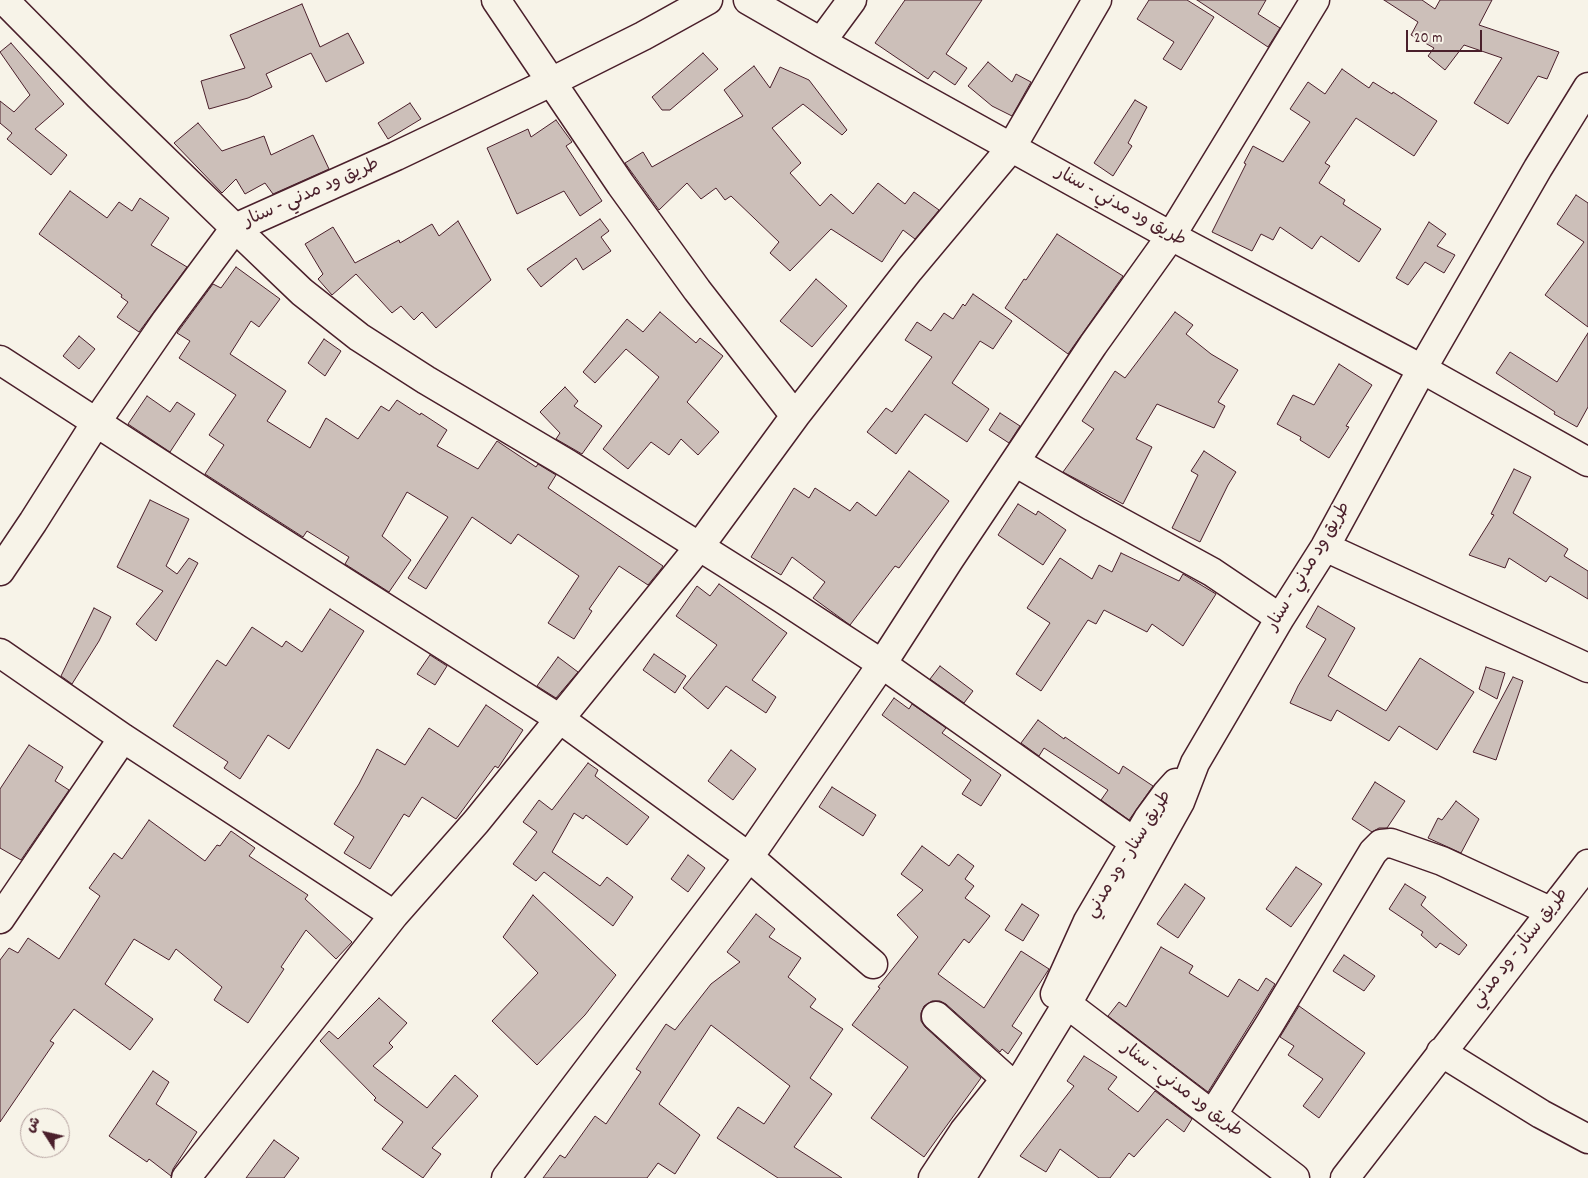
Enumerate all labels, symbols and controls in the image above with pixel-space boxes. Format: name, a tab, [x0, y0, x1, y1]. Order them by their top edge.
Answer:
scale bar	[1408, 20, 1484, 52]
text: 20 m	[1414, 28, 1442, 50]
street label: طريق ود مدني - سنار	[241, 154, 383, 234]
street label: طريق ود مدني - سنار	[1051, 163, 1189, 253]
street label: طريق ود مدني - سنار	[1263, 499, 1357, 635]
street label: طريق سنار - ود مدني	[1082, 787, 1178, 923]
street label: طريق سنار - ود مدني	[1468, 885, 1574, 1013]
street label: طريق ود مدني - سنار	[1116, 1038, 1246, 1144]
north arrow	[20, 1108, 70, 1158]
text: ش	[21, 1113, 46, 1137]

